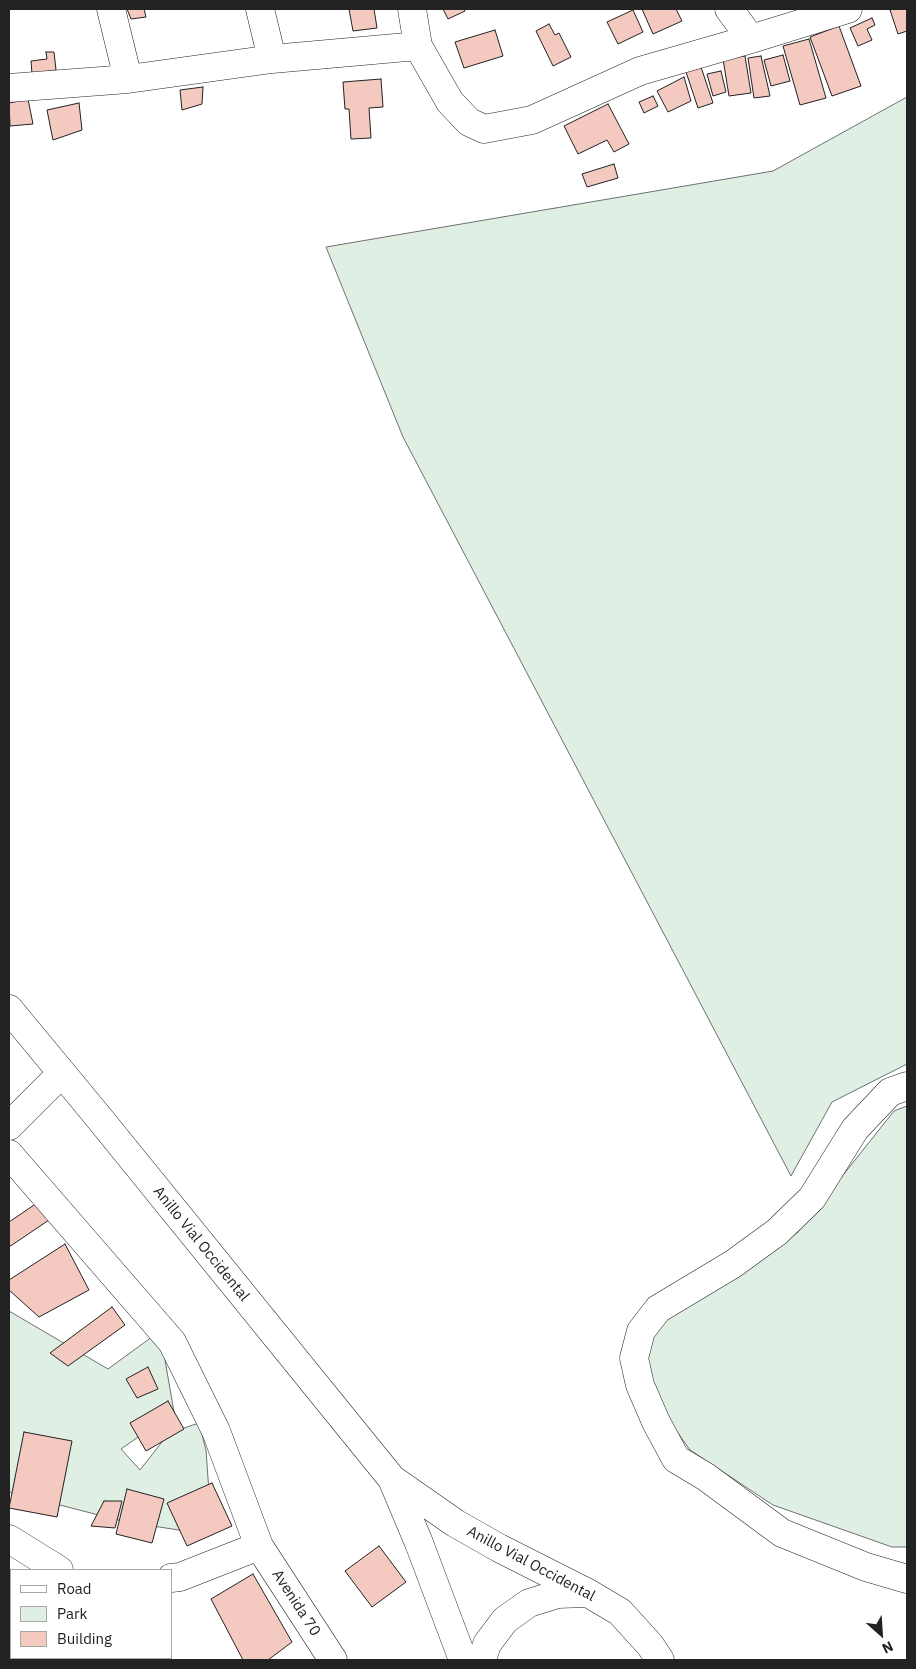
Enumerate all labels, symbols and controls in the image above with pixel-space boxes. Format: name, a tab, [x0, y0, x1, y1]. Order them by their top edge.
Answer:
street label: Anillo Vial Occidental	[149, 1183, 253, 1305]
street label: Anillo Vial Occidental	[464, 1523, 598, 1605]
street label: Avenida 70	[268, 1567, 324, 1639]
legend	[10, 1569, 172, 1659]
text: Road	[57, 1579, 92, 1598]
text: Park	[57, 1604, 87, 1623]
north arrow	[856, 1609, 906, 1659]
text: Building	[57, 1629, 112, 1648]
text: N	[879, 1637, 896, 1658]

